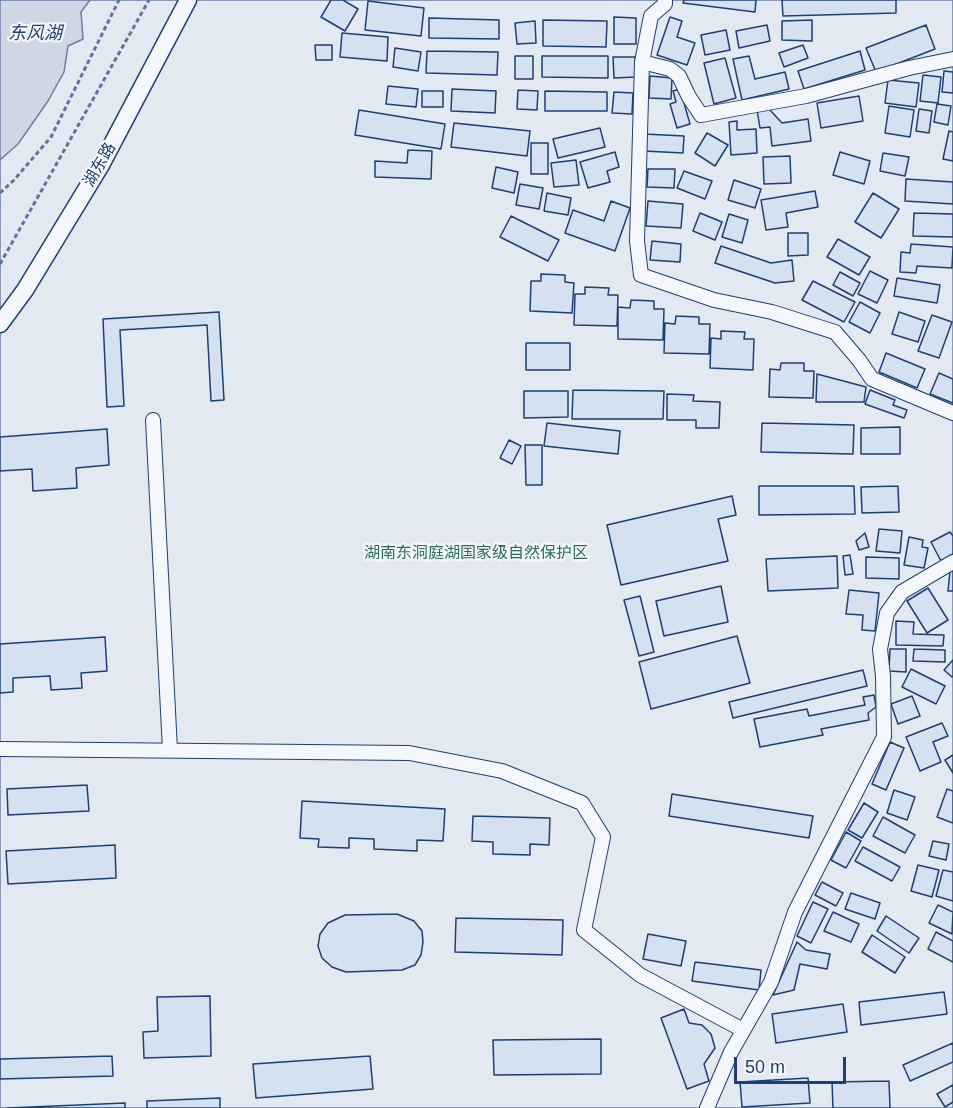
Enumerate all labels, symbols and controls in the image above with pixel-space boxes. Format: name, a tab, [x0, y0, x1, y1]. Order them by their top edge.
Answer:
water label: 东风湖	[8, 23, 62, 45]
street label: 湖东路	[80, 139, 120, 191]
park label: 湖南东洞庭湖国家级自然保护区	[364, 544, 588, 564]
scale bar	[737, 1045, 850, 1083]
text: 50 m	[745, 1057, 785, 1077]

